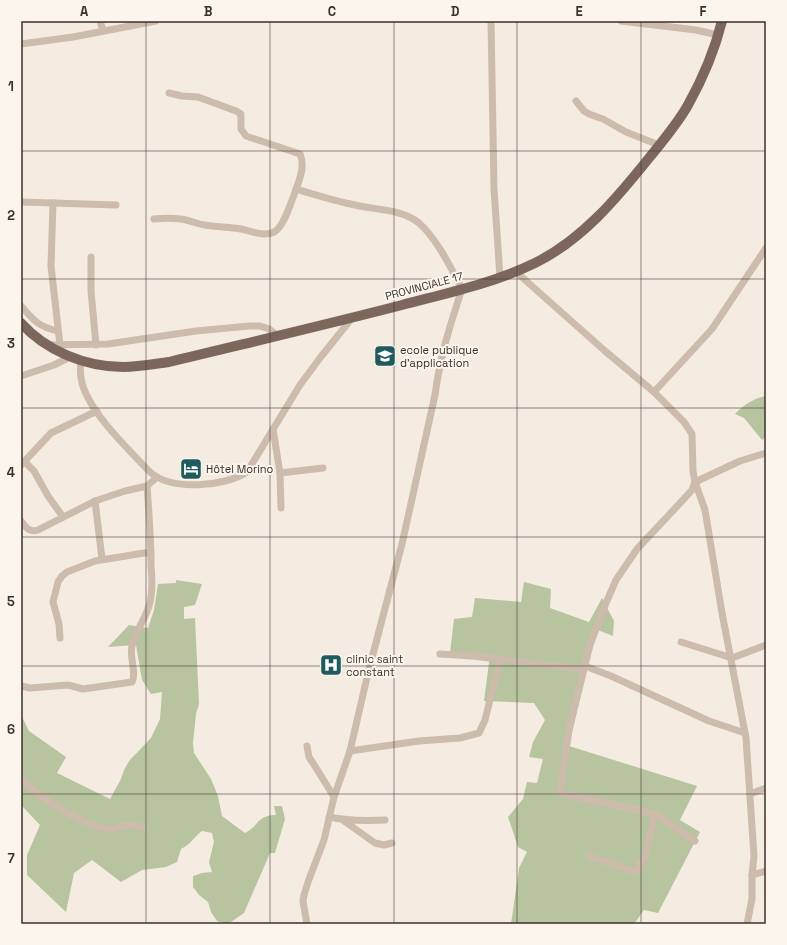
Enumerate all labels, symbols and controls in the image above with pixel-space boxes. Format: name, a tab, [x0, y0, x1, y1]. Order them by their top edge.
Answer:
text: A	[80, 3, 89, 20]
text: B	[204, 3, 213, 20]
text: C	[328, 3, 336, 20]
text: D	[451, 3, 460, 20]
text: E	[575, 3, 583, 20]
text: F	[700, 3, 707, 20]
text: 1	[8, 78, 14, 95]
text: 2	[7, 207, 15, 224]
street label: PROVINCIALE 17	[384, 269, 464, 303]
text: 3	[7, 335, 15, 352]
school or university icon: ecole publique d'application	[372, 343, 398, 369]
place label: ecole publique d'application	[400, 343, 479, 370]
hotel icon: Hôtel Morino	[178, 456, 204, 482]
place label: Hôtel Morino	[206, 462, 274, 476]
text: 4	[7, 464, 15, 481]
text: 5	[7, 593, 15, 610]
hospital icon: clinic saint constant	[318, 652, 344, 678]
place label: clinic saint constant	[346, 652, 403, 679]
text: 6	[7, 721, 15, 738]
text: 7	[7, 850, 15, 867]

